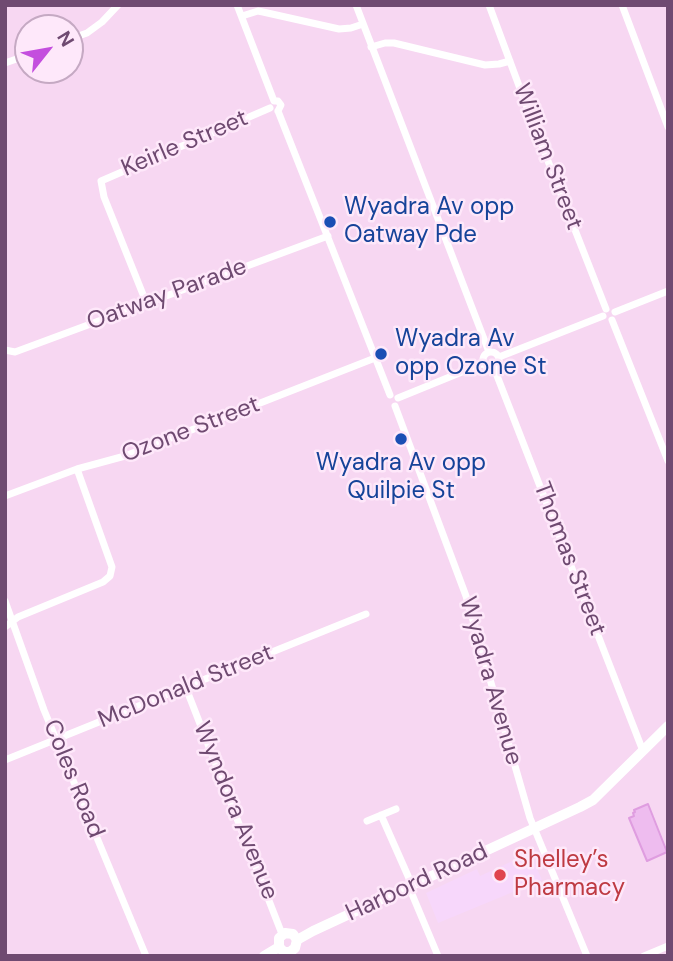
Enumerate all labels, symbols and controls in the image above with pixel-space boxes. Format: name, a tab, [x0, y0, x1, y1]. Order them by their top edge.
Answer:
north arrow	[14, 14, 84, 84]
text: N	[51, 27, 80, 51]
street label: William Street	[506, 80, 588, 234]
street label: Keirle Street	[117, 104, 253, 184]
place label: Wyadra Av opp Oatway Pde	[344, 194, 514, 250]
marker: Wyadra Av opp Oatway Pde	[322, 214, 338, 230]
street label: Oatway Parade	[83, 253, 251, 337]
place label: Wyadra Av opp Ozone St	[395, 326, 547, 382]
marker: Wyadra Av opp Ozone St	[373, 346, 389, 362]
street label: Ozone Street	[118, 390, 264, 470]
marker: Wyadra Av opp Quilpie St	[393, 431, 409, 447]
place label: Wyadra Av opp Quilpie St	[316, 450, 486, 506]
street label: Thomas Street	[526, 478, 612, 640]
street label: Wyadra Avenue	[452, 593, 528, 769]
street label: McDonald Street	[94, 639, 278, 735]
street label: Coles Road	[36, 716, 110, 842]
street label: Wyndora Avenue	[186, 718, 284, 904]
street label: Harbord Road	[341, 838, 493, 928]
place label: Shelley’s Pharmacy	[514, 847, 625, 903]
marker: Shelley’s Pharmacy	[492, 867, 508, 883]

